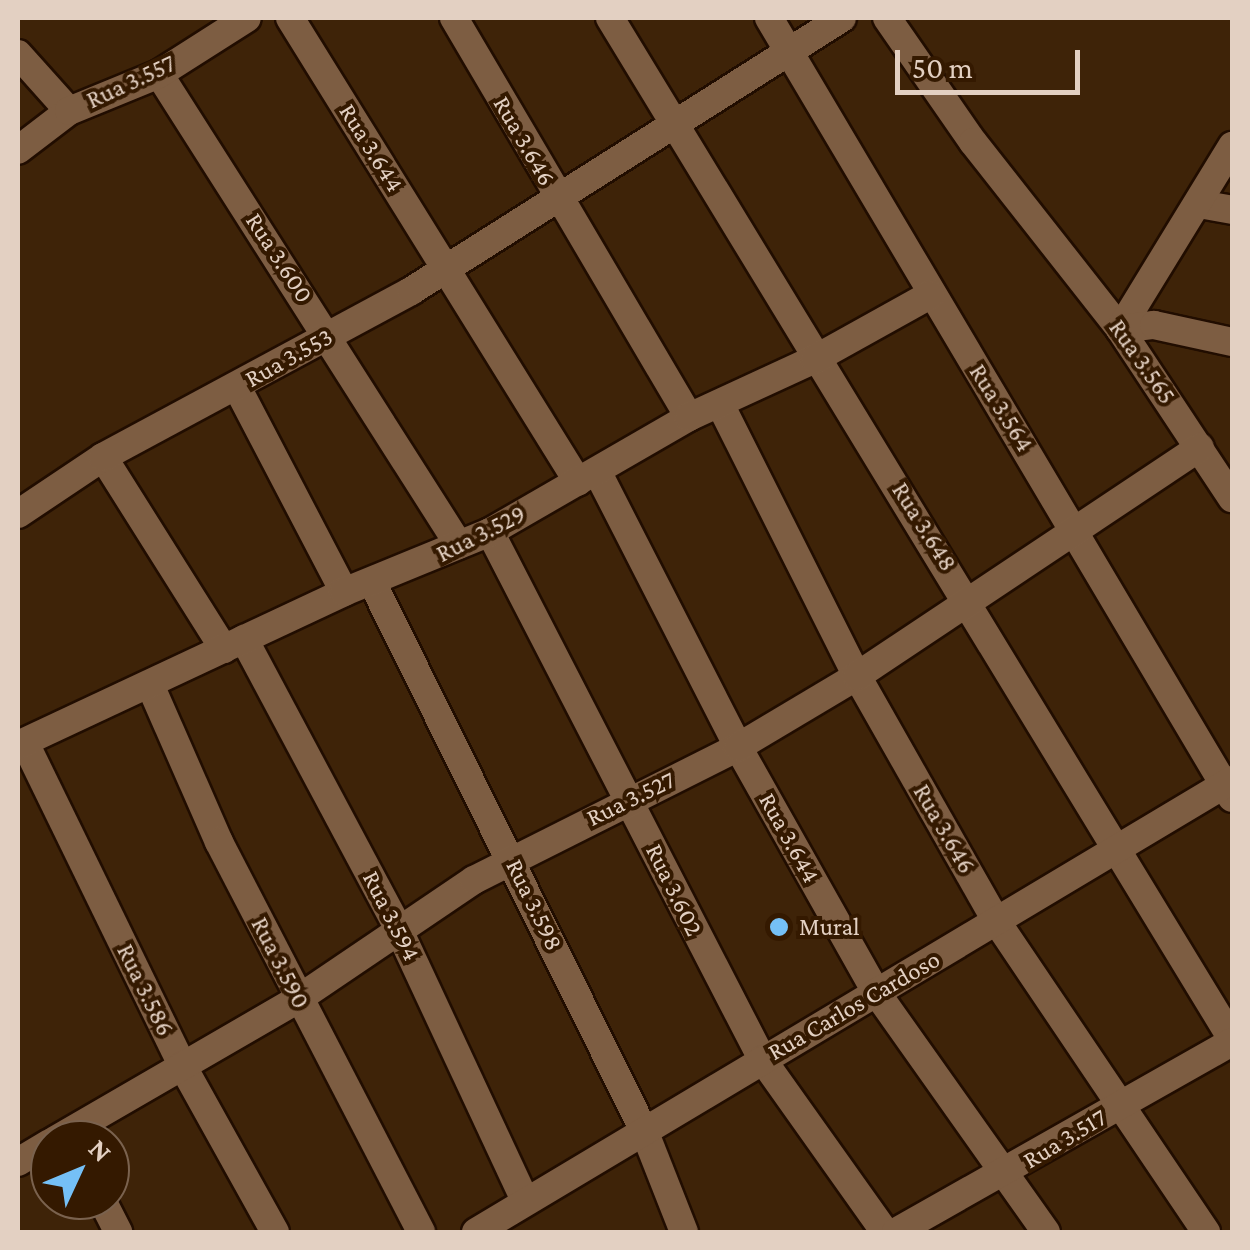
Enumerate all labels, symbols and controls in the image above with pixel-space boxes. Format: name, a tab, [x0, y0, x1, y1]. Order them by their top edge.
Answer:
scale bar	[900, 30, 1085, 92]
street label: Rua 3.557	[82, 48, 180, 116]
text: 50 m	[912, 51, 973, 84]
street label: Rua 3.646	[486, 91, 562, 191]
street label: Rua 3.644	[332, 98, 410, 198]
street label: Rua 3.600	[239, 207, 319, 309]
street label: Rua 3.565	[1102, 314, 1182, 410]
street label: Rua 3.553	[240, 322, 338, 394]
street label: Rua 3.564	[962, 359, 1040, 457]
street label: Rua 3.648	[885, 477, 963, 577]
street label: Rua 3.529	[431, 499, 531, 569]
street label: Rua 3.527	[582, 765, 680, 833]
street label: Rua 3.646	[906, 779, 982, 879]
street label: Rua 3.644	[752, 788, 826, 888]
street label: Rua 3.602	[639, 839, 709, 941]
street label: Rua 3.598	[499, 854, 569, 956]
street label: Rua 3.594	[356, 866, 426, 966]
street label: Rua 3.590	[244, 912, 316, 1014]
place label: Mural	[799, 912, 860, 942]
marker: Mural	[768, 916, 790, 938]
street label: Rua 3.586	[110, 939, 180, 1041]
street label: Rua Carlos Cardoso	[763, 945, 945, 1067]
street label: Rua 3.517	[1018, 1102, 1112, 1176]
north arrow	[30, 1120, 130, 1220]
text: N	[83, 1133, 118, 1168]

